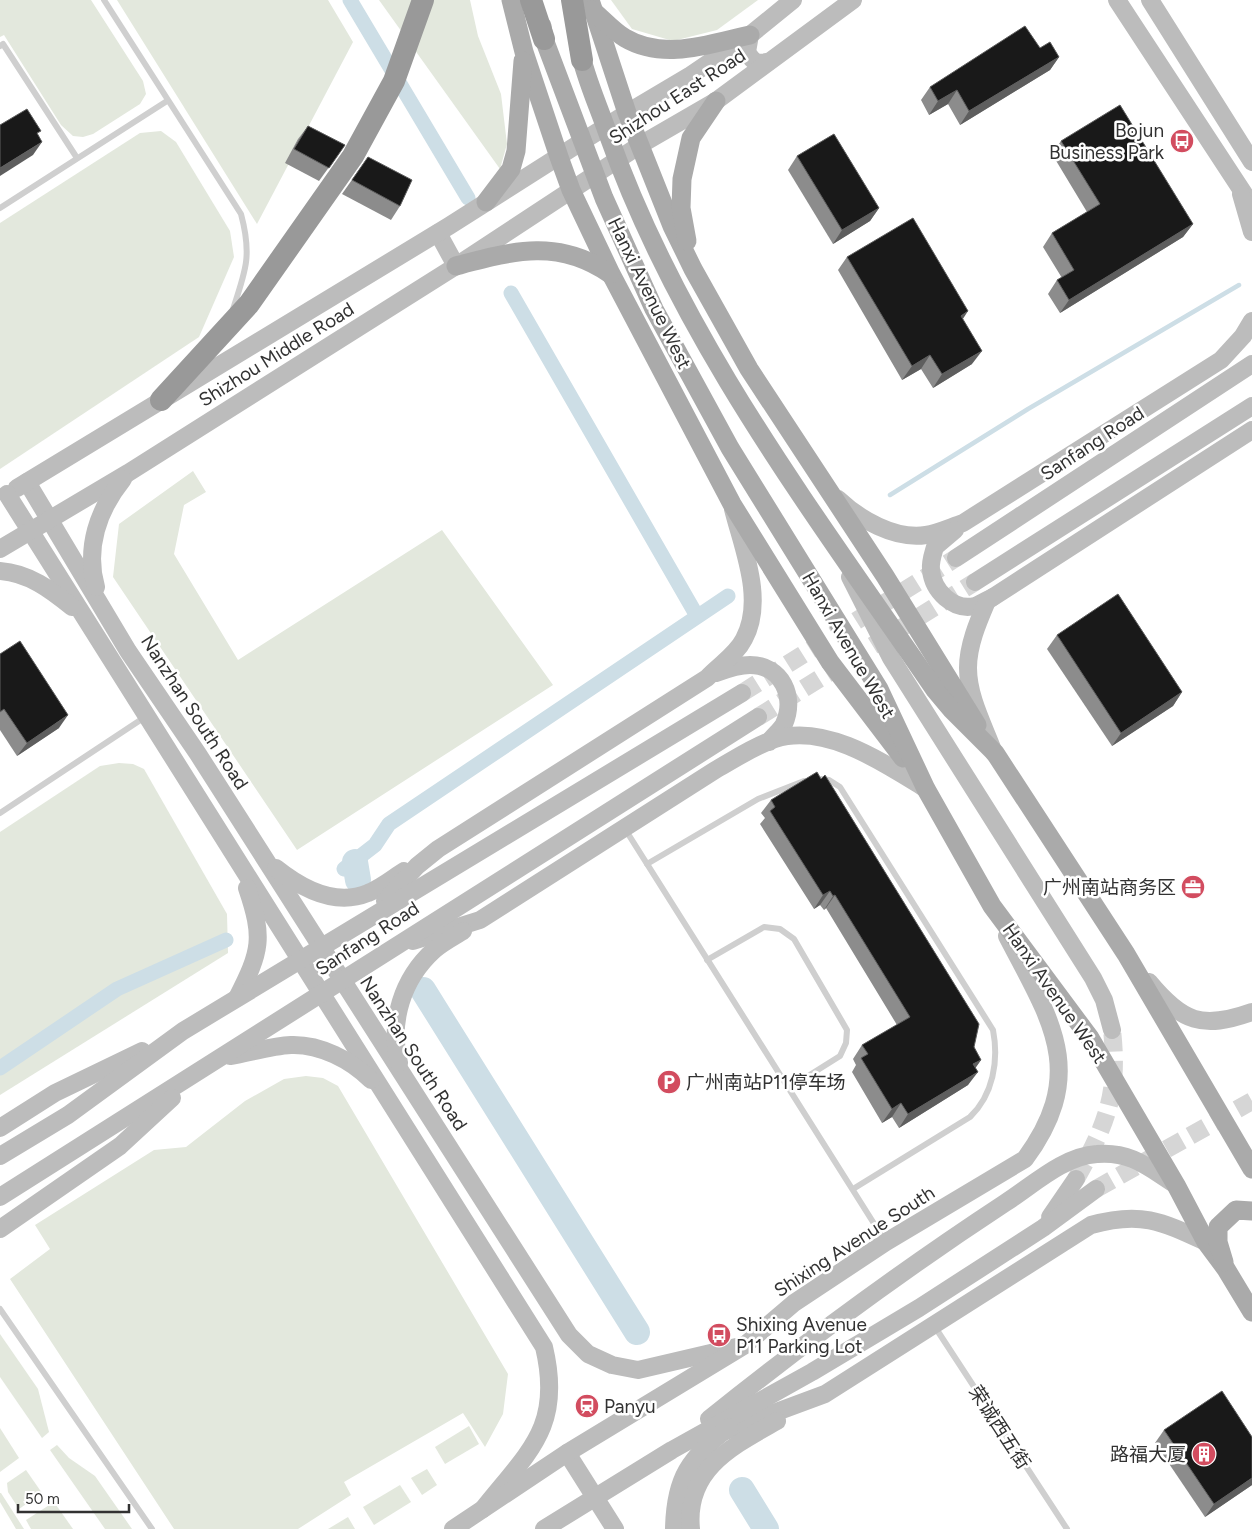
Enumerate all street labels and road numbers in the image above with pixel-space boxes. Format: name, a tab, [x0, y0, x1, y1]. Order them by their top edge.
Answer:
street label: Shizhou East Road	[605, 44, 750, 149]
street label: Hanxi Avenue West	[603, 214, 696, 373]
street label: Shizhou Middle Road	[194, 297, 358, 412]
street label: Sanfang Road	[1036, 401, 1148, 485]
street label: Hanxi Avenue West	[797, 568, 900, 723]
street label: Nanzhan South Road	[136, 631, 253, 794]
street label: Sanfang Road	[311, 896, 423, 980]
street label: Hanxi Avenue West	[998, 919, 1111, 1068]
street label: Nanzhan South Road	[355, 972, 472, 1135]
street label: Shixing Avenue South	[770, 1181, 939, 1302]
street label: 荣诚西五街	[964, 1381, 1035, 1473]

